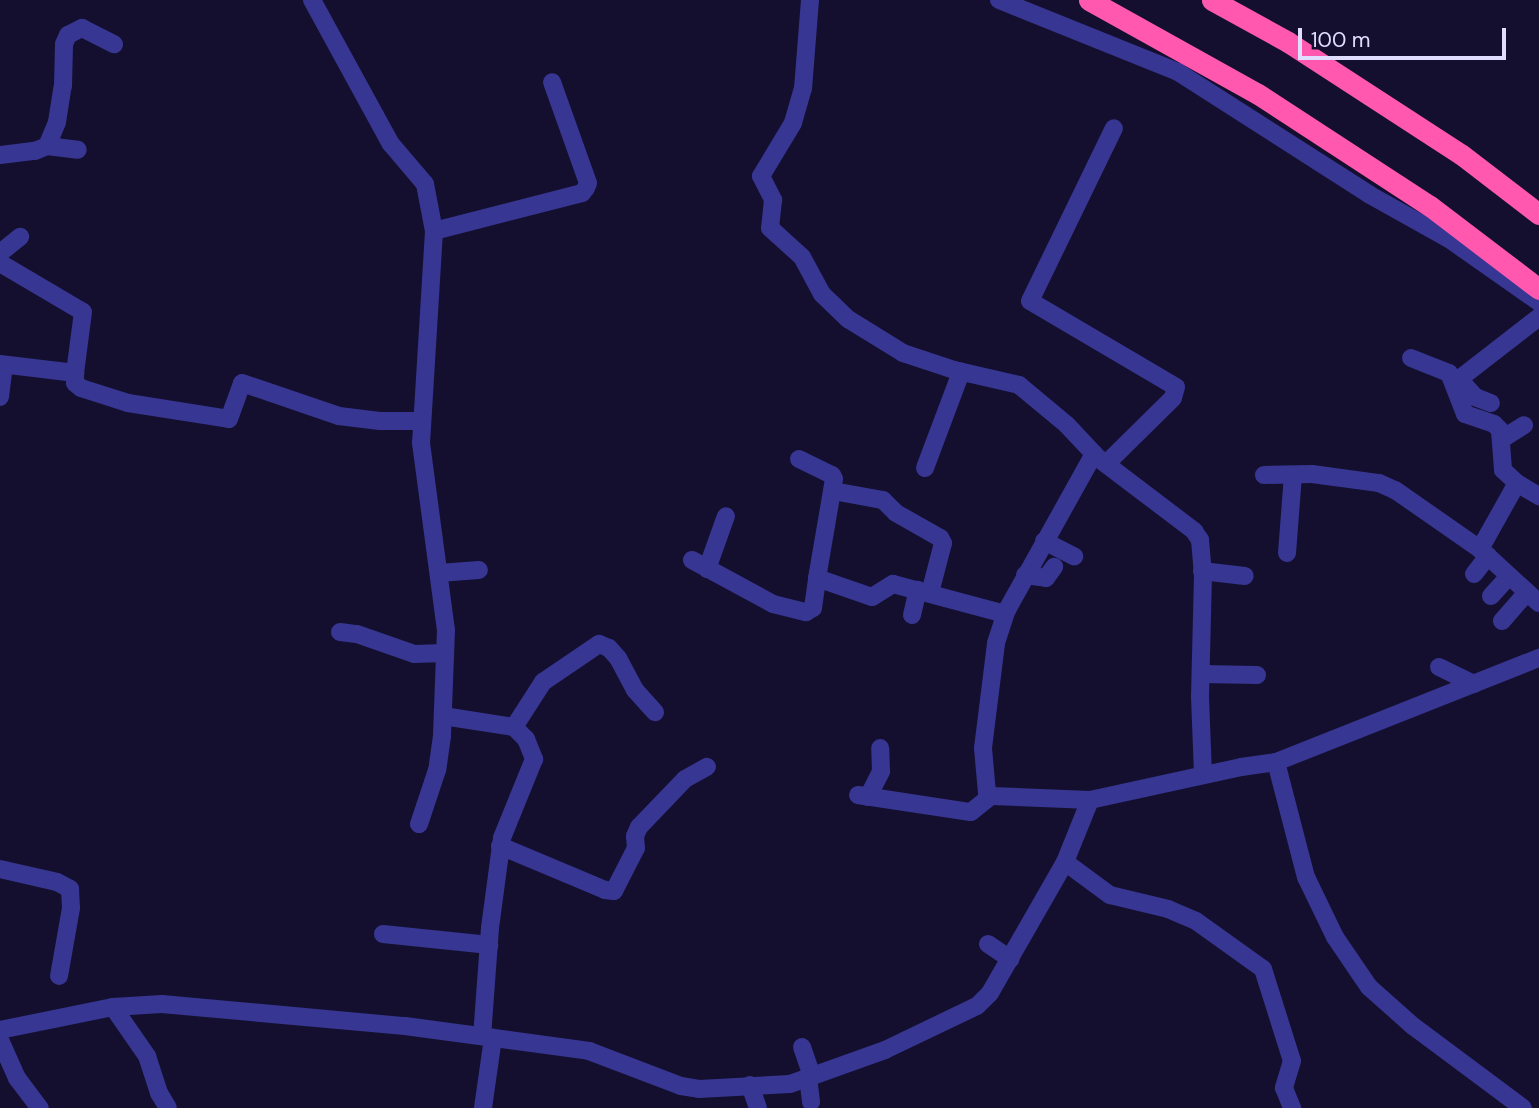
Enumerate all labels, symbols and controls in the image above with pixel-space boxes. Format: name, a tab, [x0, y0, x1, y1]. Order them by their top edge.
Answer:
scale bar	[1301, 14, 1509, 58]
text: 100 m	[1311, 26, 1371, 54]

